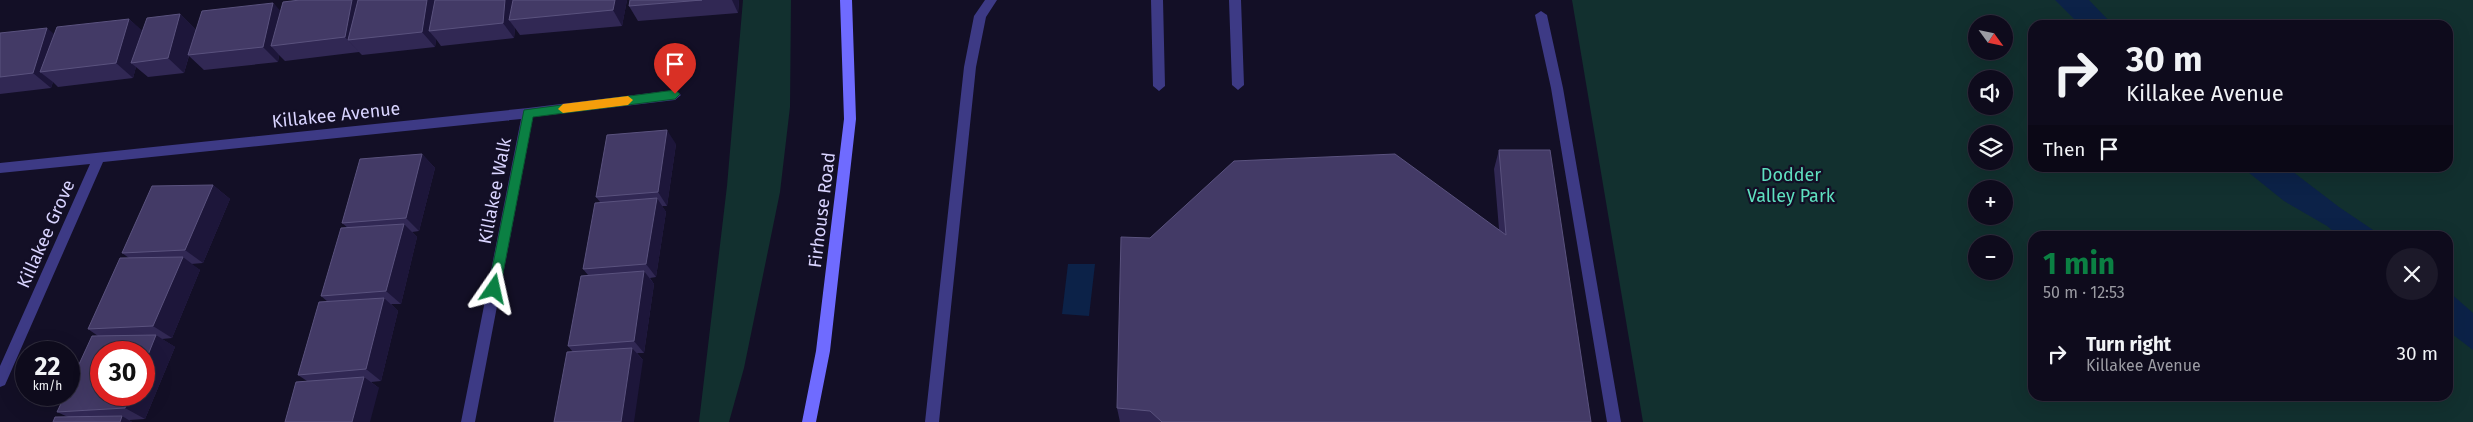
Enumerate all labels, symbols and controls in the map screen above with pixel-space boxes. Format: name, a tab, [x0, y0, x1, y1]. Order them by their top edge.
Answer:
north arrow	[1968, 15, 2012, 60]
map controls	[1968, 15, 2013, 280]
text: 30 m	[2126, 38, 2203, 80]
icon: right	[2043, 40, 2108, 105]
pin	[654, 43, 696, 94]
icon: arrive	[661, 50, 689, 78]
button: sound	[1968, 70, 2013, 115]
text: Killakee Avenue	[2126, 80, 2284, 107]
street label: Killakee Avenue	[271, 97, 401, 133]
button: layers	[1968, 125, 2013, 170]
street label: Killakee Walk	[474, 135, 516, 246]
icon: arrive	[2095, 135, 2123, 163]
text: Then	[2043, 138, 2085, 161]
street label: Firhouse Road	[804, 151, 840, 269]
park label: Dodder Valley Park	[1747, 164, 1836, 207]
street label: Killakee Grove	[12, 176, 80, 292]
button: +	[1968, 180, 2013, 225]
button: −	[1968, 235, 2013, 280]
text: 1 min	[2043, 246, 2115, 282]
button: close	[2386, 248, 2438, 300]
position arrow	[467, 262, 519, 314]
text: 50 m · 12:53	[2043, 283, 2125, 302]
text: Turn right	[2086, 333, 2171, 356]
icon: right	[2043, 340, 2071, 368]
speed limit sign: 30	[90, 341, 155, 406]
text: 30 m	[2397, 342, 2438, 365]
text: 22	[35, 352, 60, 382]
text: Killakee Avenue	[2086, 356, 2201, 375]
text: km/h	[33, 379, 62, 393]

